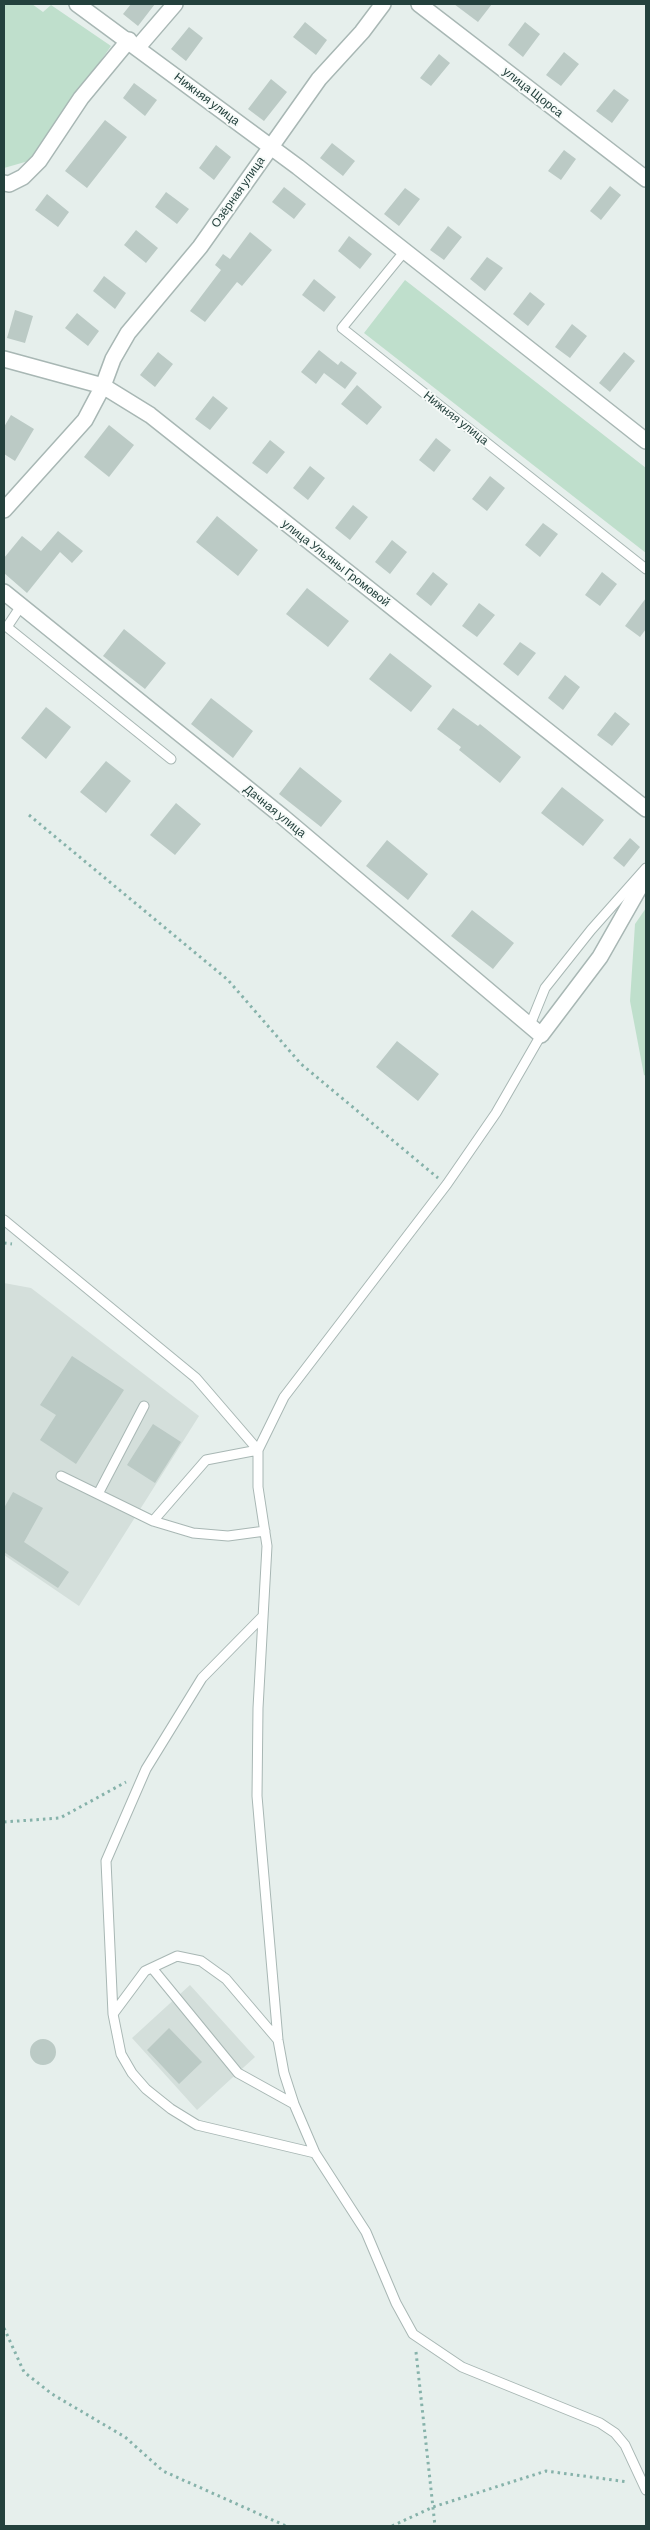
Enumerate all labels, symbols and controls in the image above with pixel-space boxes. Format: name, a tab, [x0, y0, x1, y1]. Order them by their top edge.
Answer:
street label: улица Щорса	[500, 64, 566, 120]
street label: Нижняя улица	[171, 70, 243, 128]
street label: Озёрная улица	[208, 154, 268, 230]
street label: Нижняя улица	[421, 388, 491, 448]
street label: улица Ульяны Громовой	[279, 516, 393, 610]
street label: Дачная улица	[241, 781, 309, 841]

